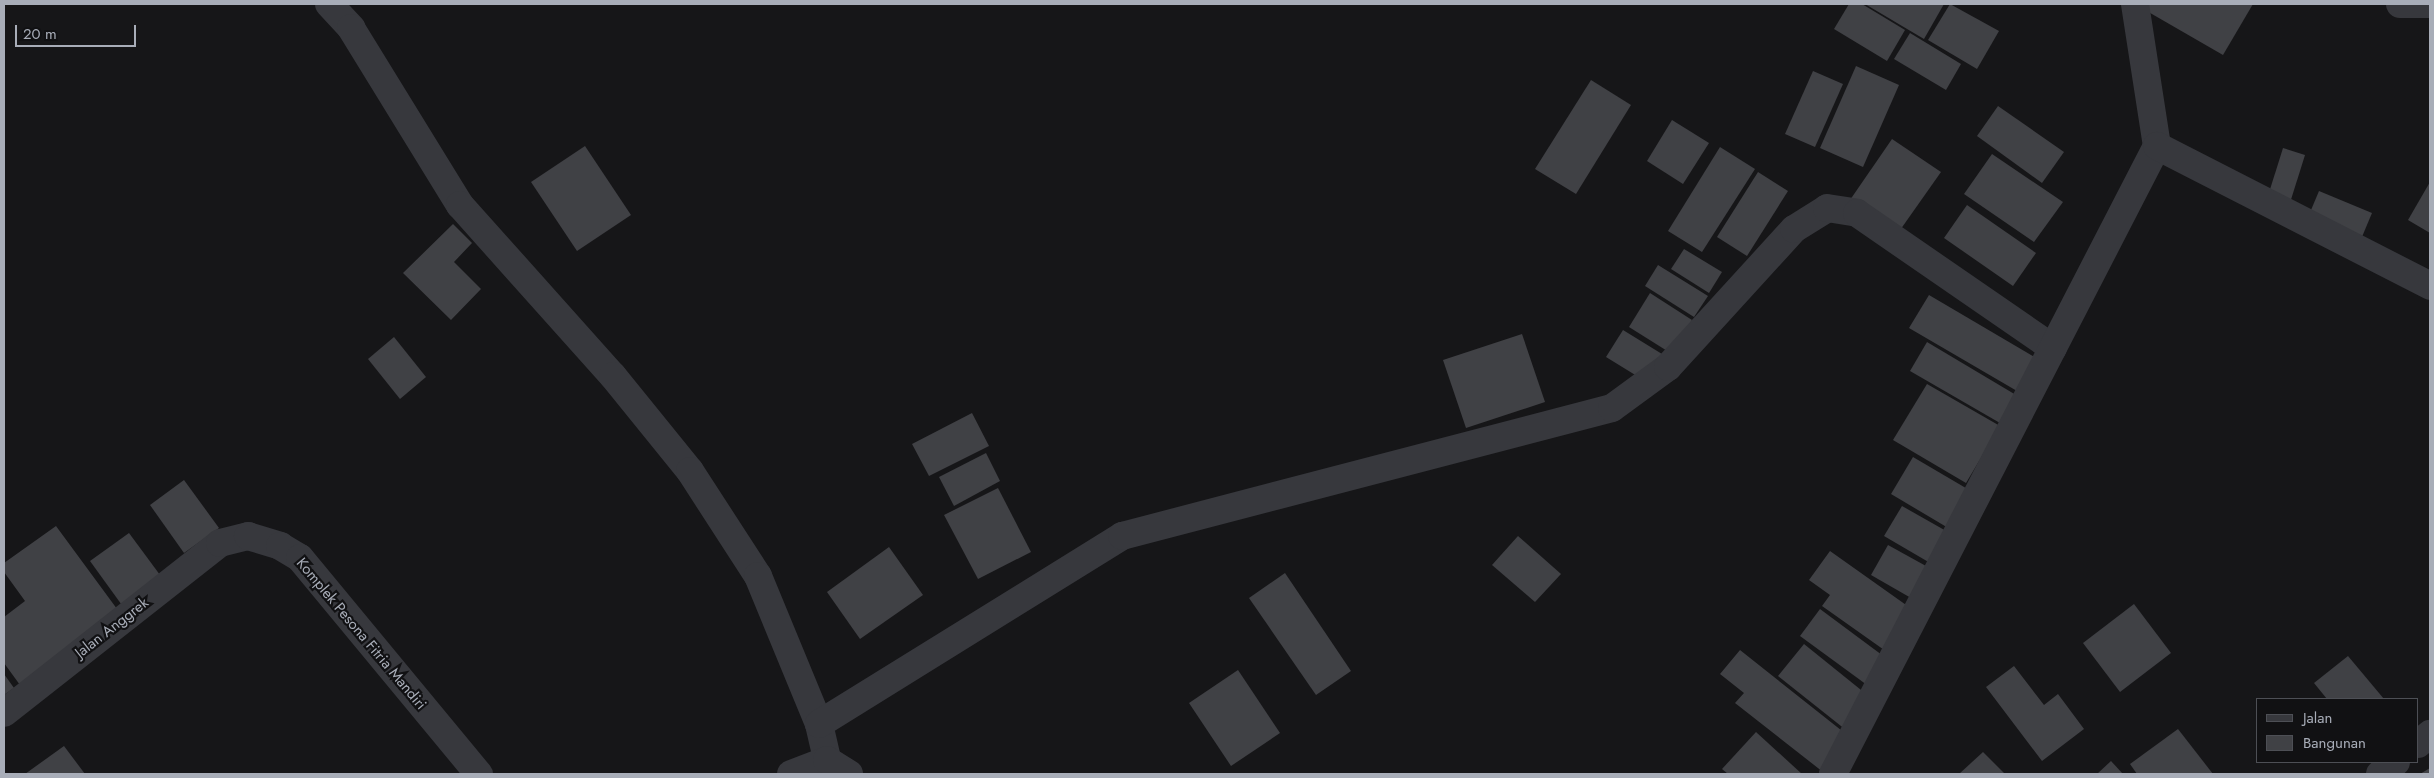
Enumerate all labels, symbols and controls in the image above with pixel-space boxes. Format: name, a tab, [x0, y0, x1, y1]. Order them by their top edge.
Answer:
scale bar	[18, 15, 139, 47]
text: 20 m	[23, 23, 57, 45]
street label: Komplek Pesona Fitria Mandiri	[292, 554, 430, 714]
street label: Jalan Anggrek	[72, 594, 152, 662]
legend	[2256, 698, 2419, 763]
text: Jalan	[2303, 707, 2332, 729]
text: Bangunan	[2303, 732, 2366, 754]

